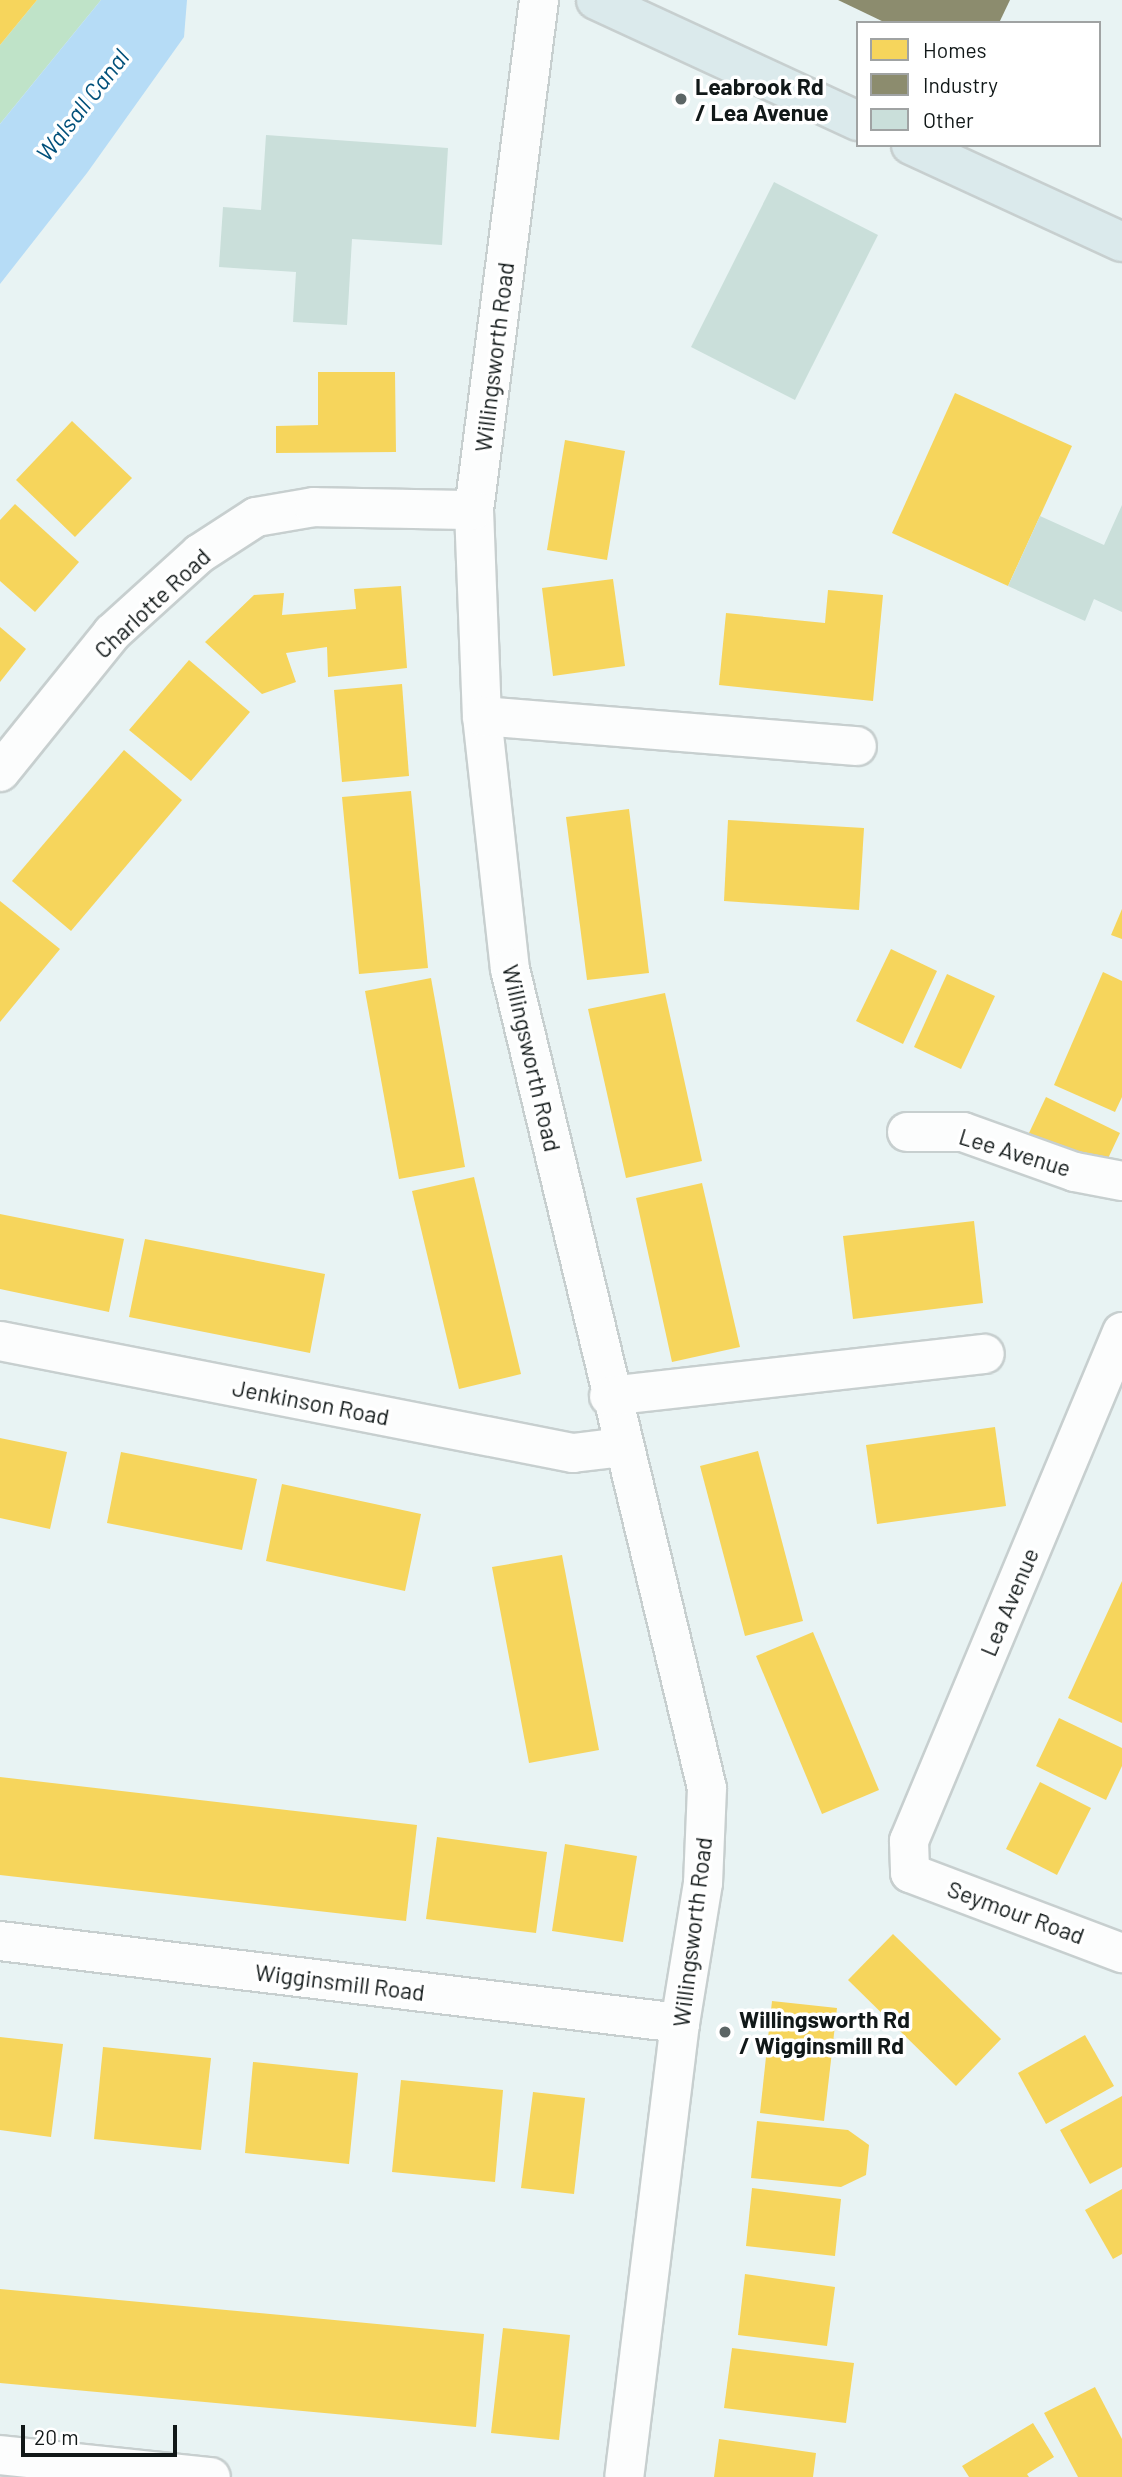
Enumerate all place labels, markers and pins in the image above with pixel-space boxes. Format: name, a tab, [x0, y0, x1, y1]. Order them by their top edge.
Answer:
place label: Leabrook Rd / Lea Avenue	[695, 72, 828, 126]
marker: Leabrook Rd / Lea Avenue	[673, 91, 689, 107]
place label: Willingsworth Rd / Wigginsmill Rd	[739, 2005, 910, 2059]
marker: Willingsworth Rd / Wigginsmill Rd	[717, 2024, 733, 2040]

